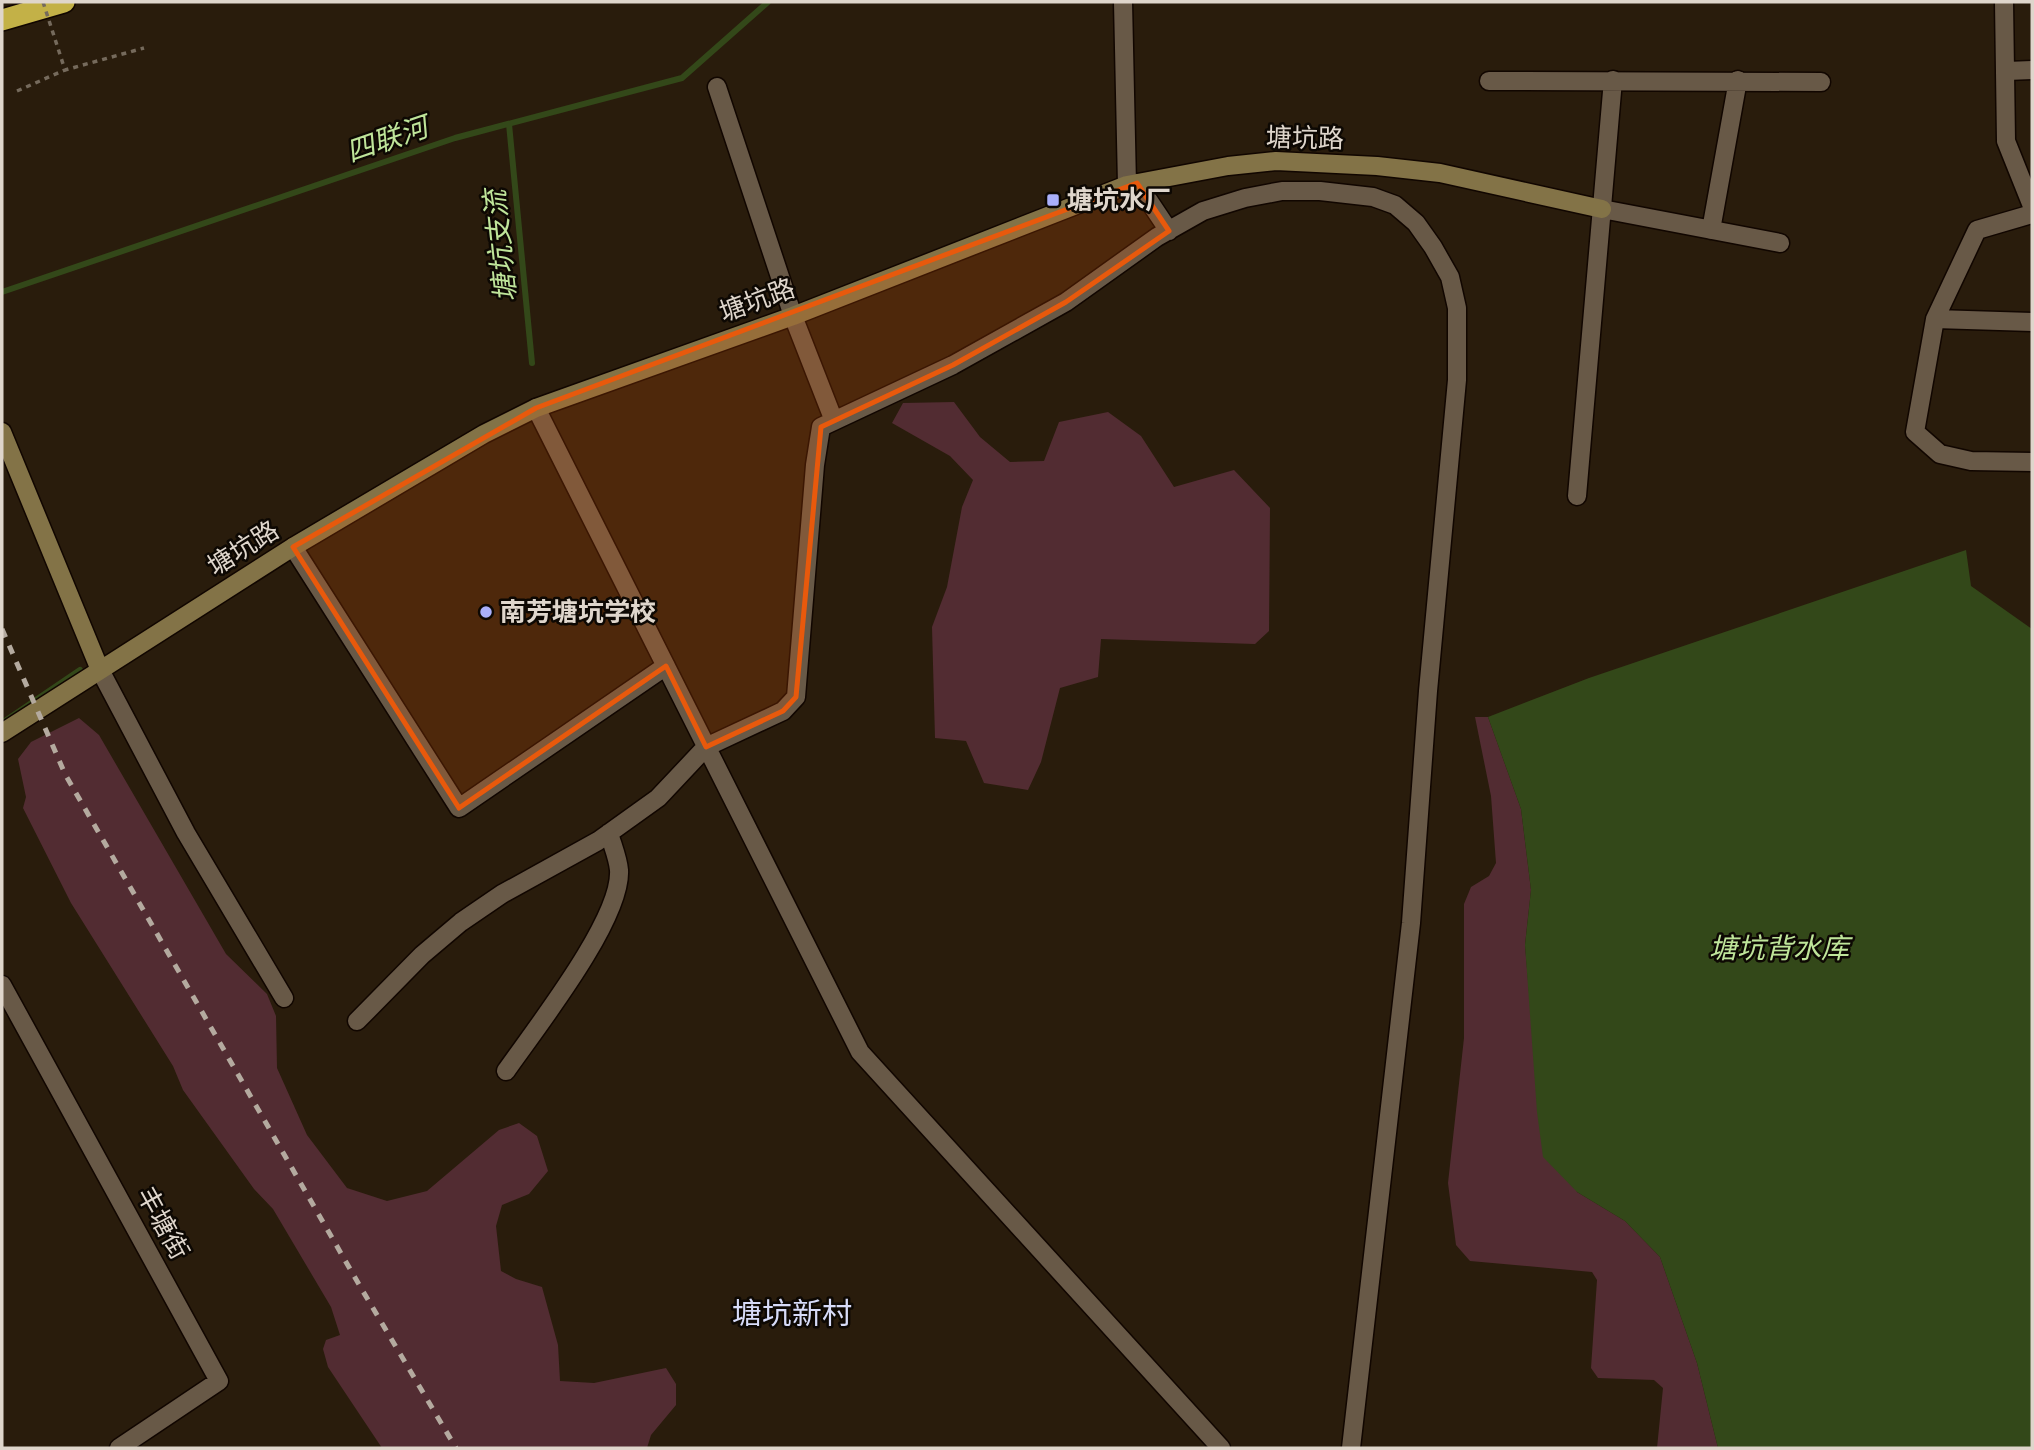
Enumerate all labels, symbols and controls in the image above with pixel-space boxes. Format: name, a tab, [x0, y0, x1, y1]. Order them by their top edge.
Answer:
water label: 四联河	[342, 108, 437, 169]
street label: 塘坑路	[1266, 121, 1344, 155]
place label: 塘坑水厂	[1067, 184, 1171, 216]
water label: 塘坑支流	[477, 185, 523, 303]
marker: 塘坑水厂	[1045, 192, 1061, 208]
street label: 塘坑路	[715, 272, 799, 328]
street label: 塘坑路	[201, 514, 285, 582]
place label: 南芳塘坑学校	[500, 596, 656, 628]
marker: 南芳塘坑学校	[478, 604, 494, 620]
water label: 塘坑背水库	[1709, 931, 1853, 965]
street label: 丰塘街	[130, 1181, 196, 1265]
district label: 塘坑新村	[732, 1295, 852, 1332]

